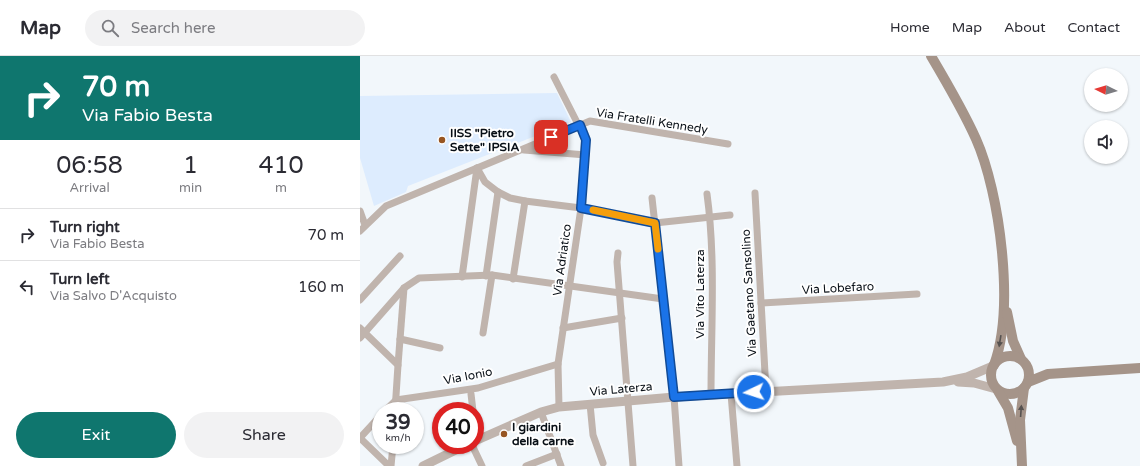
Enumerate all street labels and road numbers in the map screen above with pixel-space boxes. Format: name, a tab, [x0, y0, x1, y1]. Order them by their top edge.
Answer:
street label: Via Fratelli Kennedy	[595, 105, 709, 137]
street label: Via Adriatico	[550, 223, 574, 297]
street label: Via Gaetano Sansolino	[739, 229, 759, 357]
street label: Via Vito Laterza	[693, 249, 707, 339]
street label: Via Lobefaro	[801, 279, 875, 297]
street label: Via Ionio	[443, 364, 493, 388]
street label: Via Laterza	[589, 379, 653, 399]

